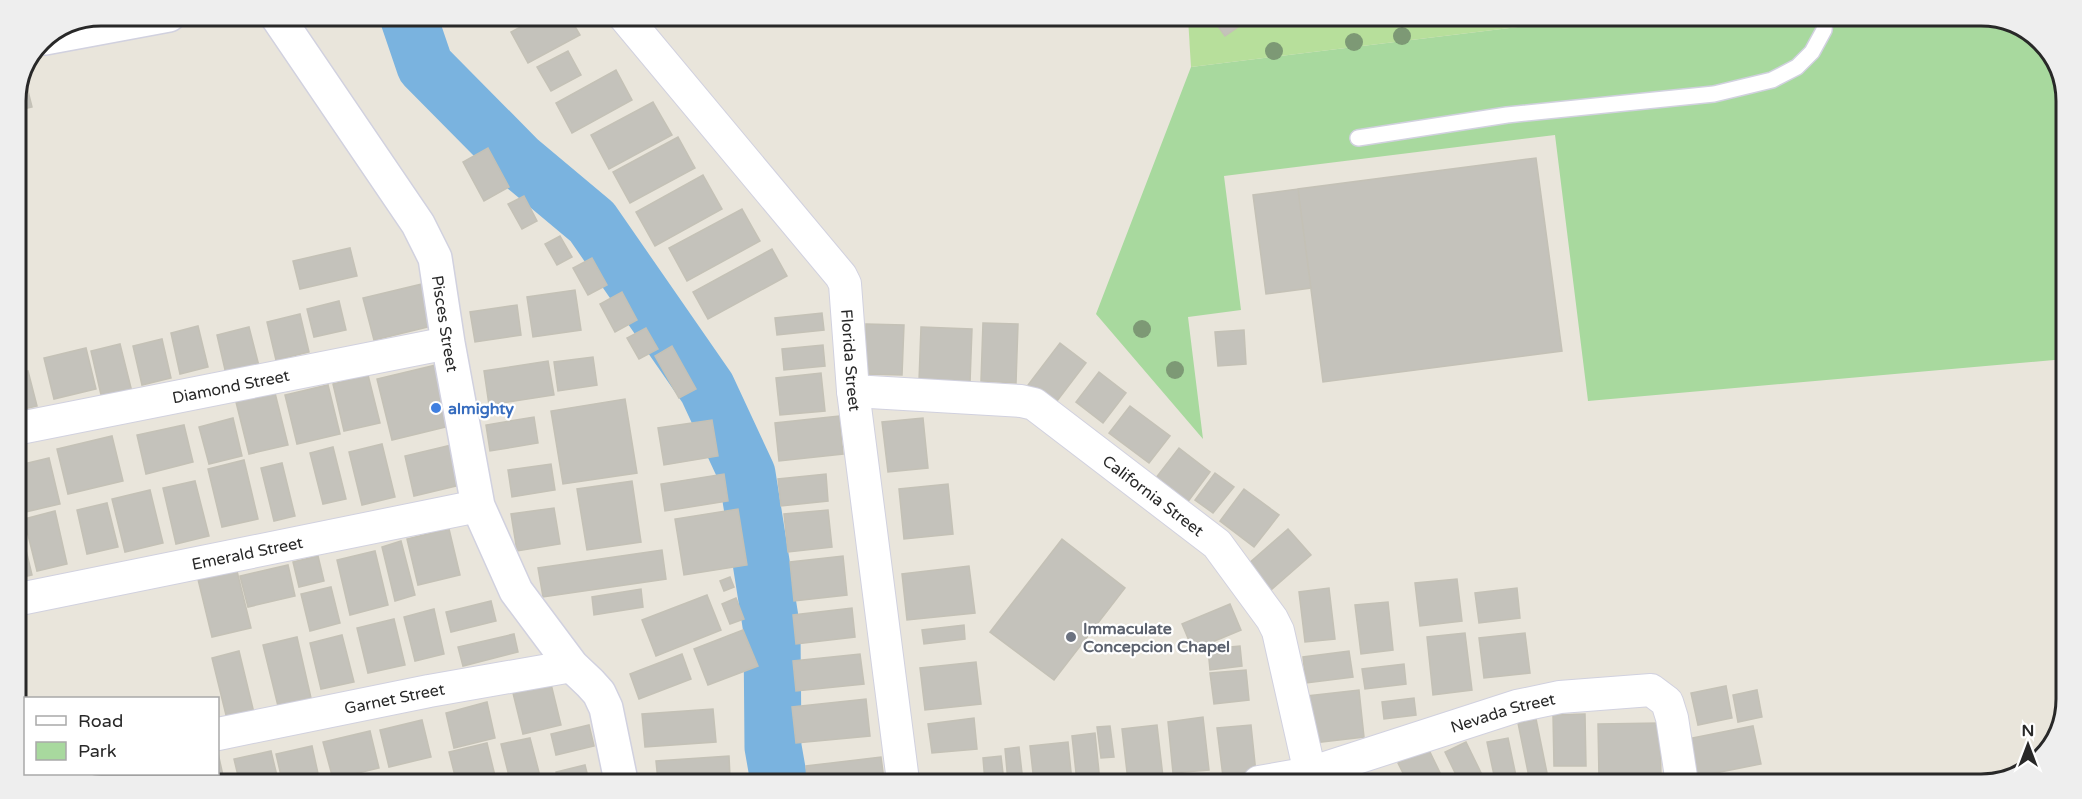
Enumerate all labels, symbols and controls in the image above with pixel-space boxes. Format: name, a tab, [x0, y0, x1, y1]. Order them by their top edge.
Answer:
street label: Pisces Street	[427, 274, 462, 374]
street label: Florida Street	[836, 308, 865, 413]
street label: Diamond Street	[171, 366, 291, 409]
place label: almighty	[448, 399, 514, 419]
marker: almighty	[429, 401, 443, 415]
street label: California Street	[1098, 451, 1207, 541]
street label: Emerald Street	[190, 533, 305, 575]
place label: Immaculate Concepcion Chapel	[1083, 619, 1230, 657]
marker: Immaculate Concepcion Chapel	[1064, 630, 1078, 644]
street label: Garnet Street	[343, 679, 446, 719]
street label: Nevada Street	[1448, 689, 1557, 738]
legend	[24, 697, 219, 775]
text: Road	[78, 710, 123, 732]
north arrow	[1998, 715, 2058, 775]
text: N	[2022, 721, 2034, 741]
text: Park	[78, 740, 117, 762]

